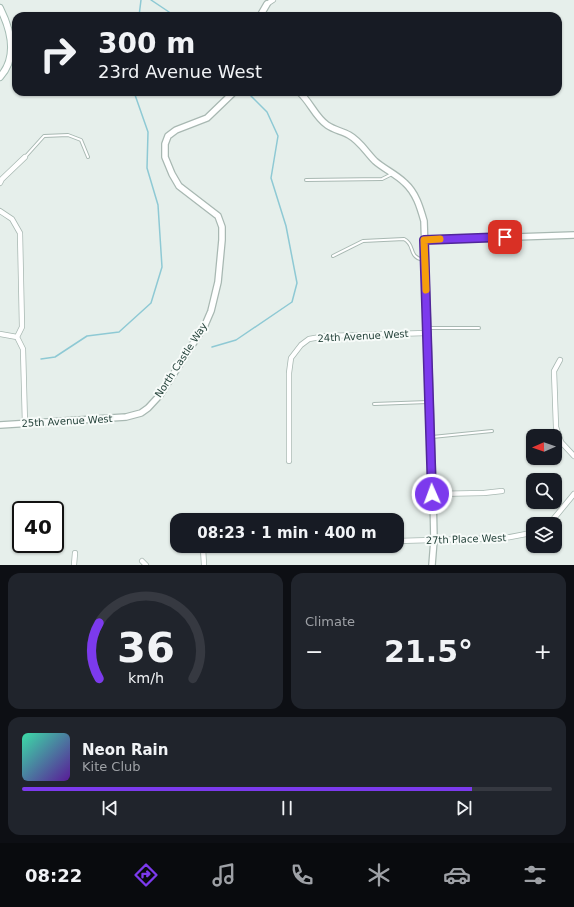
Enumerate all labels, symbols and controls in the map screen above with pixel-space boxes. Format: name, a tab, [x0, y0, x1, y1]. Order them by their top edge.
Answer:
text: 300 m	[98, 27, 195, 60]
icon: right	[32, 28, 84, 80]
text: 23rd Avenue West	[98, 61, 262, 82]
pin	[488, 220, 522, 254]
icon: arrive	[494, 226, 516, 248]
street label: North Castle Way	[153, 321, 209, 399]
street label: 24th Avenue West	[317, 328, 409, 344]
street label: 25th Avenue West	[21, 413, 113, 429]
north arrow	[526, 429, 562, 465]
map controls	[526, 429, 562, 553]
position arrow	[411, 473, 453, 515]
button: search	[526, 473, 562, 509]
speed limit sign: 40	[12, 501, 64, 553]
button: layers	[526, 517, 562, 553]
text: 08:23 · 1 min · 400 m	[197, 524, 377, 542]
street label: 27th Place West	[426, 532, 507, 546]
text: Climate	[305, 614, 355, 629]
text: 36	[117, 623, 174, 672]
text: 21.5°	[384, 634, 473, 669]
text: −	[305, 639, 323, 664]
text: +	[534, 639, 552, 664]
text: km/h	[127, 670, 164, 686]
text: Neon Rain	[82, 741, 168, 759]
text: Kite Club	[82, 759, 141, 774]
icon: previous	[99, 797, 121, 819]
icon: pause	[276, 797, 298, 819]
icon: next	[453, 797, 475, 819]
icon: directions	[132, 861, 160, 889]
icon: music	[210, 861, 238, 889]
icon: phone	[288, 861, 316, 889]
icon: climate	[365, 861, 393, 889]
icon: car	[443, 861, 471, 889]
icon: filters	[521, 861, 549, 889]
text: 08:22	[25, 865, 82, 886]

